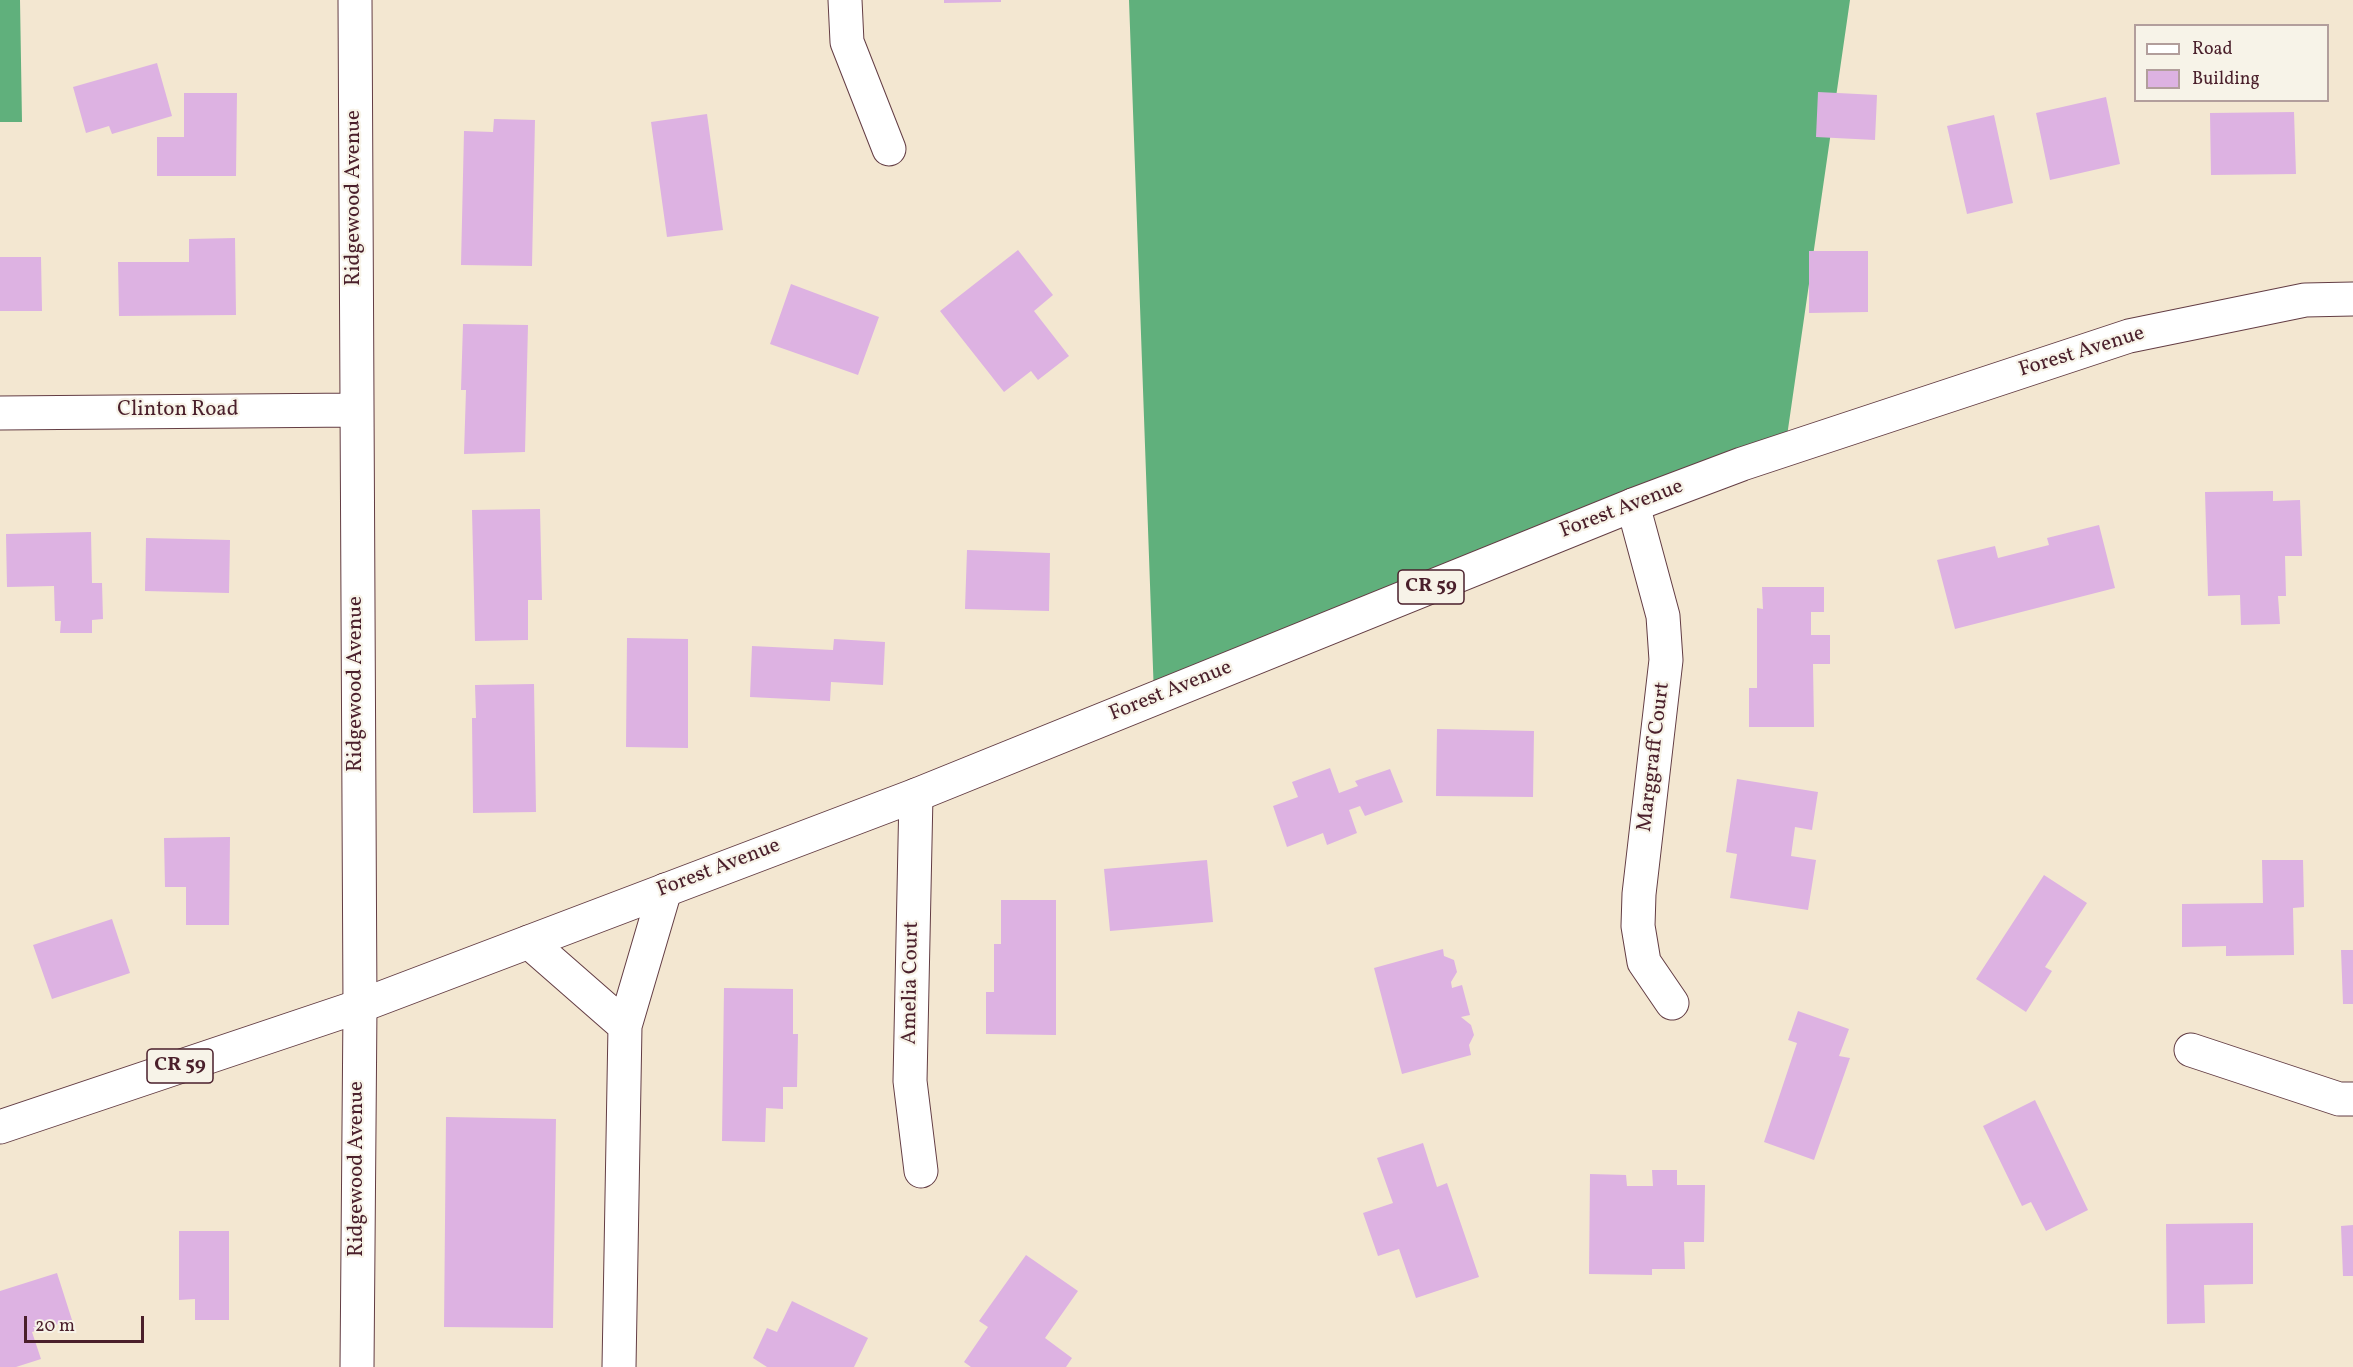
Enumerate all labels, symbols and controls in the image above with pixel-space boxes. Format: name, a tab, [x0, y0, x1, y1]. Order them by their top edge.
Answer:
legend	[2134, 24, 2329, 102]
text: Road	[2192, 37, 2233, 62]
text: Building	[2192, 67, 2260, 92]
street label: Ridgewood Avenue	[342, 110, 368, 286]
street label: Forest Avenue	[2016, 322, 2148, 384]
street label: Clinton Road	[117, 398, 239, 424]
street label: Forest Avenue	[1557, 475, 1687, 545]
road number: CR 59	[1398, 570, 1464, 604]
street label: Ridgewood Avenue	[344, 596, 370, 772]
street label: Forest Avenue	[1106, 656, 1236, 728]
street label: Marggraff Court	[1633, 681, 1677, 833]
street label: Forest Avenue	[654, 834, 784, 904]
street label: Amelia Court	[898, 921, 926, 1045]
road number: CR 59	[147, 1049, 213, 1083]
street label: Ridgewood Avenue	[345, 1081, 371, 1257]
scale bar	[27, 1304, 147, 1342]
text: 20 m	[35, 1314, 75, 1339]

